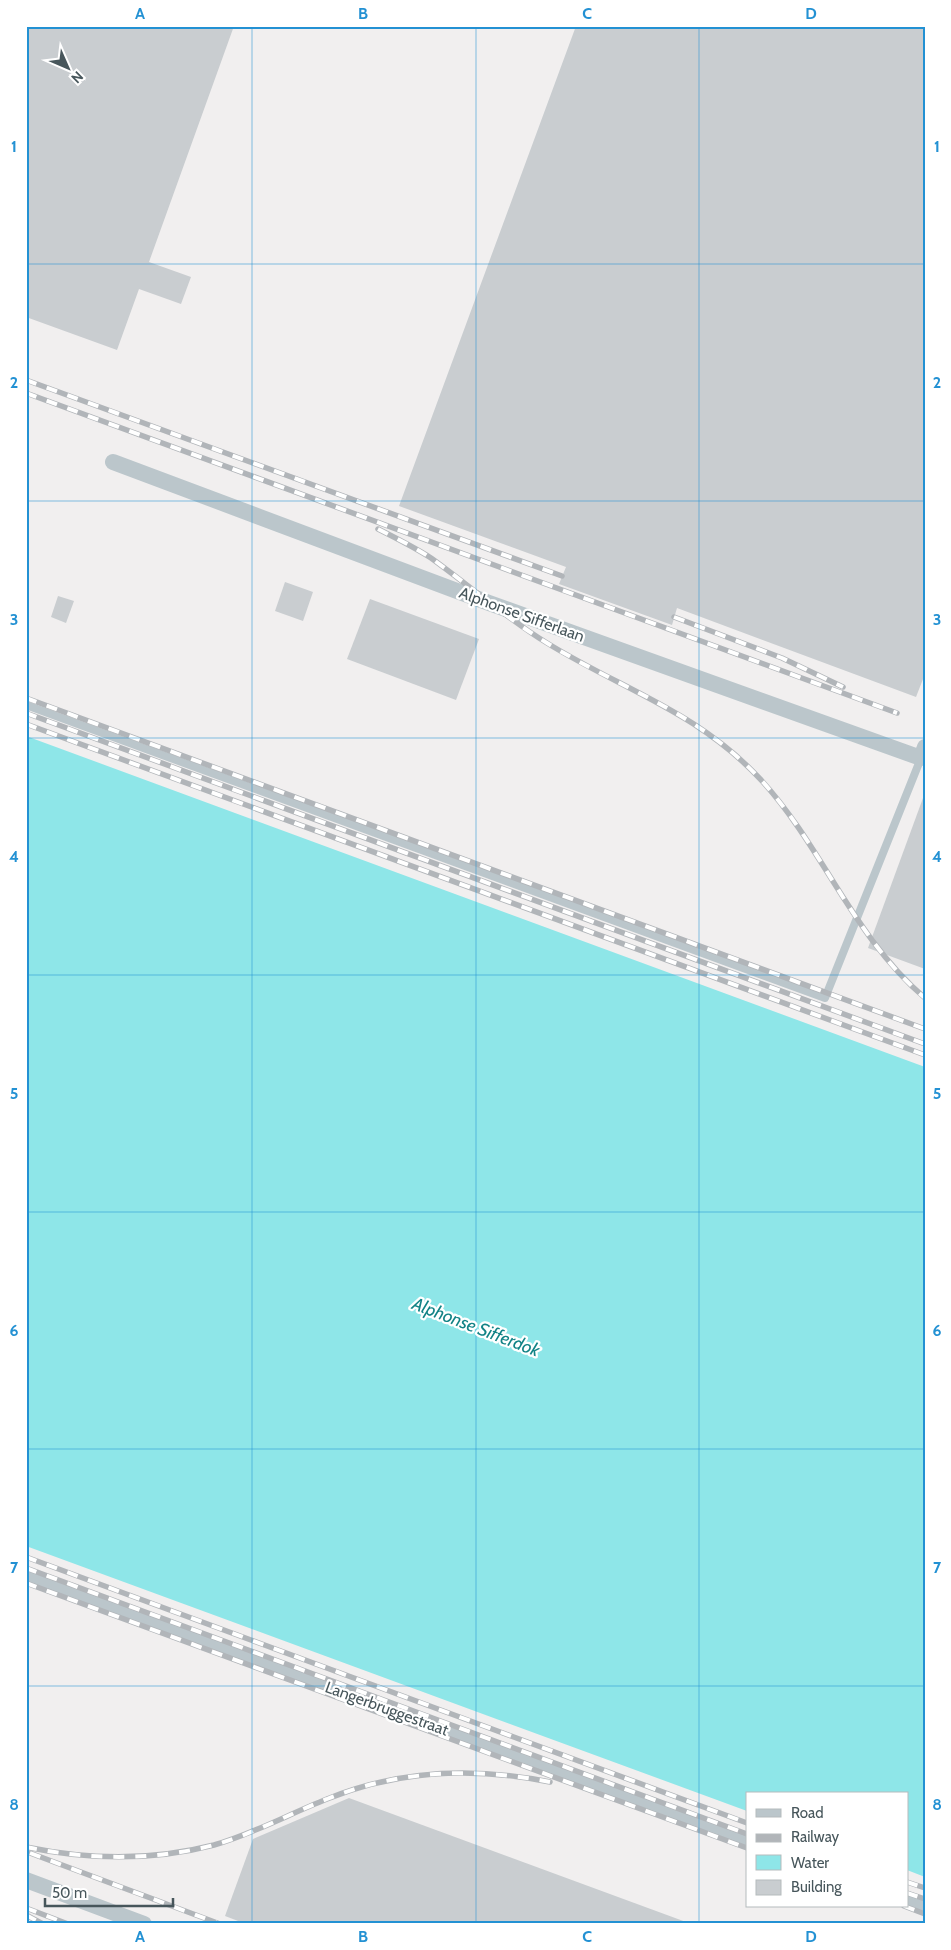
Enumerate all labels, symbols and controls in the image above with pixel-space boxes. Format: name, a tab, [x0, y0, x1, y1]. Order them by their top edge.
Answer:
text: A	[135, 4, 145, 23]
text: B	[358, 4, 368, 23]
text: C	[582, 4, 592, 23]
text: D	[805, 4, 817, 23]
north arrow	[42, 42, 92, 92]
text: N	[67, 67, 87, 87]
text: 1	[11, 137, 17, 156]
text: 1	[934, 137, 940, 156]
text: 2	[10, 373, 18, 392]
text: 2	[933, 373, 941, 392]
street label: Alphonse Sifferlaan	[457, 583, 587, 646]
text: 3	[10, 610, 18, 629]
text: 3	[933, 610, 941, 629]
text: 4	[9, 847, 19, 866]
text: 4	[932, 847, 942, 866]
text: 5	[10, 1084, 18, 1103]
text: 5	[933, 1084, 941, 1103]
water label: Alphonse Sifferdok	[408, 1292, 544, 1362]
text: 6	[10, 1321, 19, 1340]
text: 6	[933, 1321, 942, 1340]
text: 7	[10, 1558, 19, 1577]
text: 7	[933, 1558, 942, 1577]
street label: Langerbruggestraat	[323, 1677, 452, 1740]
legend	[746, 1792, 908, 1908]
text: 8	[9, 1795, 19, 1814]
text: 8	[932, 1795, 942, 1814]
text: Road	[791, 1804, 824, 1822]
text: Railway	[791, 1828, 840, 1846]
text: Water	[791, 1854, 829, 1872]
scale bar	[45, 1875, 172, 1907]
text: Building	[791, 1878, 842, 1896]
text: 50 m	[52, 1884, 87, 1902]
text: A	[135, 1927, 145, 1946]
text: B	[358, 1927, 368, 1946]
text: C	[582, 1927, 592, 1946]
text: D	[805, 1927, 817, 1946]

